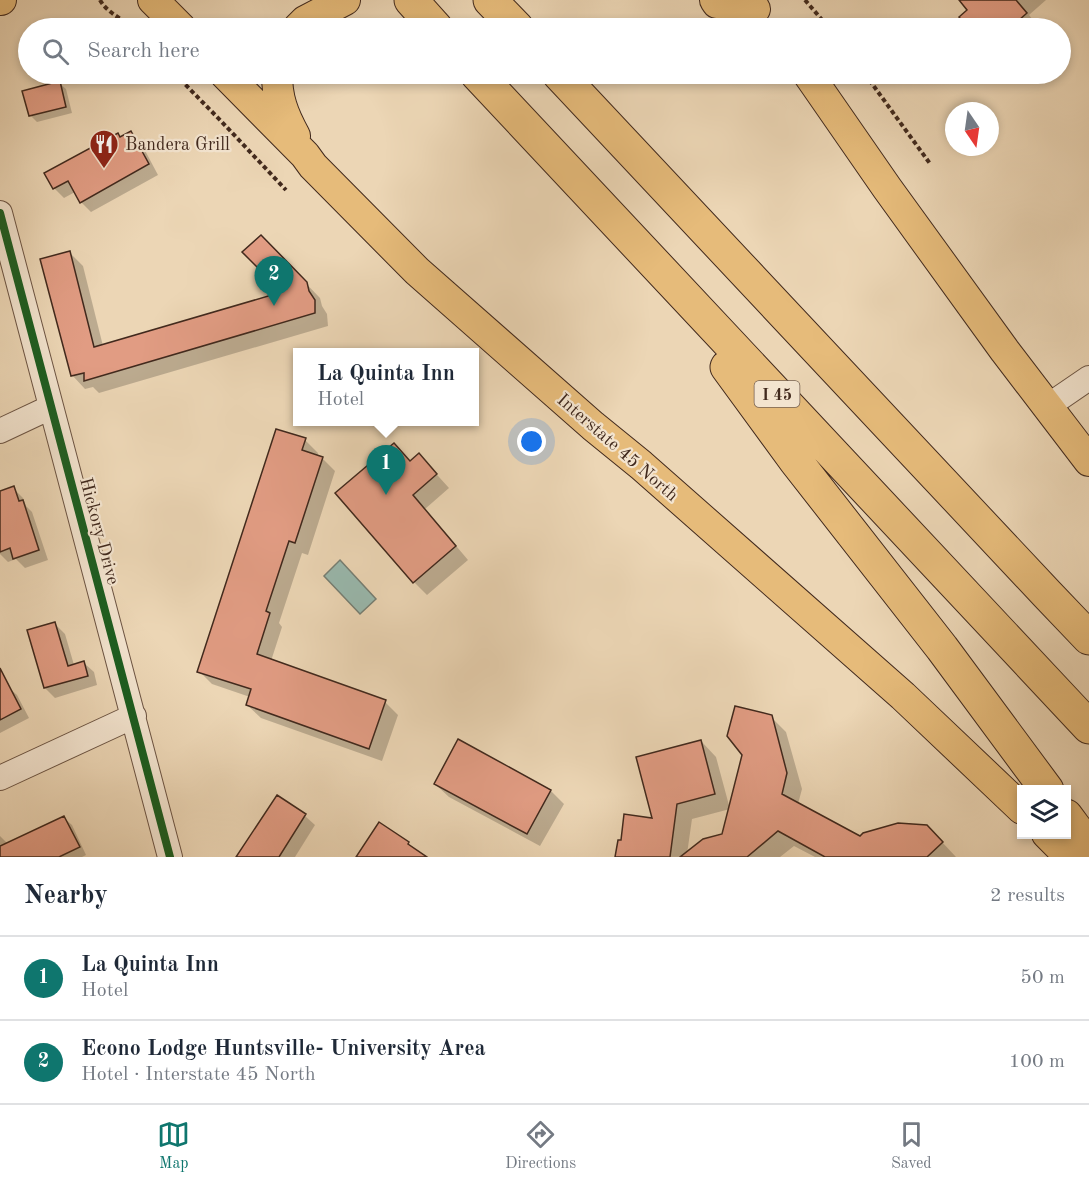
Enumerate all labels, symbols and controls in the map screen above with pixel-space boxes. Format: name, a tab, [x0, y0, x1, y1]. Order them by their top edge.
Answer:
search box	[18, 18, 1071, 84]
icon: search	[39, 35, 72, 68]
text: Search here	[87, 40, 200, 62]
north arrow	[945, 102, 999, 156]
restaurant icon: Bandera Grill	[88, 128, 120, 170]
place label: Bandera Grill	[125, 136, 230, 154]
pin: 2	[254, 256, 294, 306]
popup	[293, 348, 479, 426]
text: La Quinta Inn	[317, 363, 455, 385]
road number: I 45	[754, 381, 800, 407]
text: Hotel	[317, 390, 364, 410]
street label: Interstate 45 North	[553, 391, 681, 505]
your location	[517, 427, 546, 456]
pin: 1	[366, 446, 406, 495]
street label: Hickory Drive	[76, 476, 122, 587]
map controls	[1017, 785, 1071, 839]
button: layers	[1017, 785, 1071, 839]
text: Nearby	[24, 883, 108, 909]
text: 2 results	[990, 886, 1065, 906]
text: La Quinta Inn	[81, 954, 219, 976]
text: 1	[38, 968, 49, 988]
text: 50 m	[1020, 968, 1065, 988]
text: Hotel	[81, 981, 128, 1001]
text: Econo Lodge Huntsville- University Area	[81, 1038, 486, 1060]
text: 2	[38, 1052, 49, 1072]
text: 100 m	[1009, 1052, 1065, 1072]
text: Hotel · Interstate 45 North	[81, 1065, 316, 1085]
tab: Map	[157, 1118, 190, 1174]
tab: Directions	[505, 1118, 576, 1174]
tab: Saved	[891, 1118, 932, 1174]

